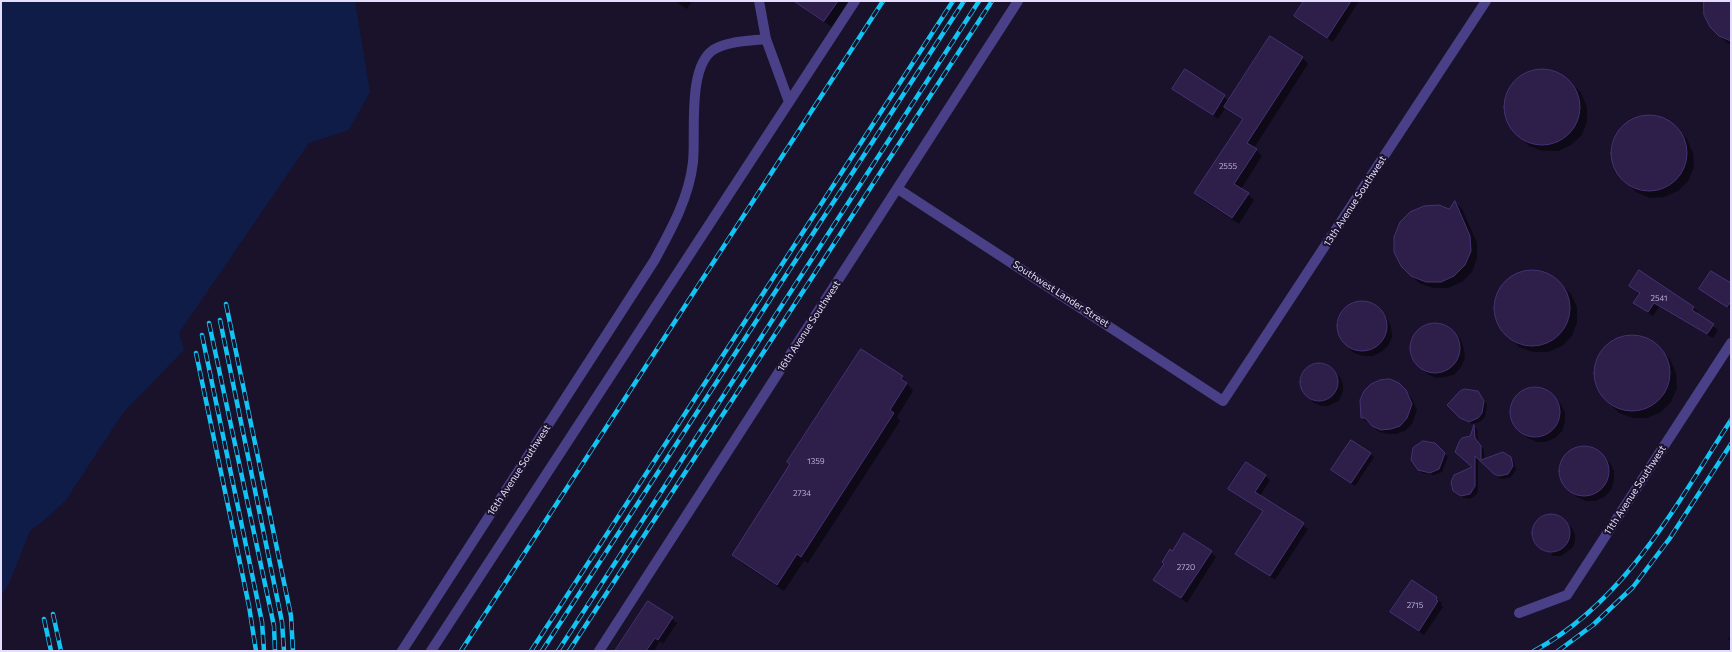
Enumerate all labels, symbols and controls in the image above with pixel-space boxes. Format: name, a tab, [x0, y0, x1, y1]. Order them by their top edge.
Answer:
street label: 13th Avenue Southwest	[1321, 153, 1389, 249]
house number: 2555	[1219, 161, 1237, 171]
street label: Southwest Lander Street	[1010, 258, 1112, 330]
street label: 16th Avenue Southwest	[775, 278, 843, 374]
house number: 2541	[1650, 293, 1668, 303]
street label: 16th Avenue Southwest	[485, 422, 553, 518]
street label: 11th Avenue Southwest	[1602, 443, 1668, 537]
house number: 1359	[807, 456, 825, 466]
house number: 2734	[793, 488, 811, 498]
house number: 2720	[1177, 562, 1195, 572]
house number: 2715	[1407, 600, 1423, 610]

